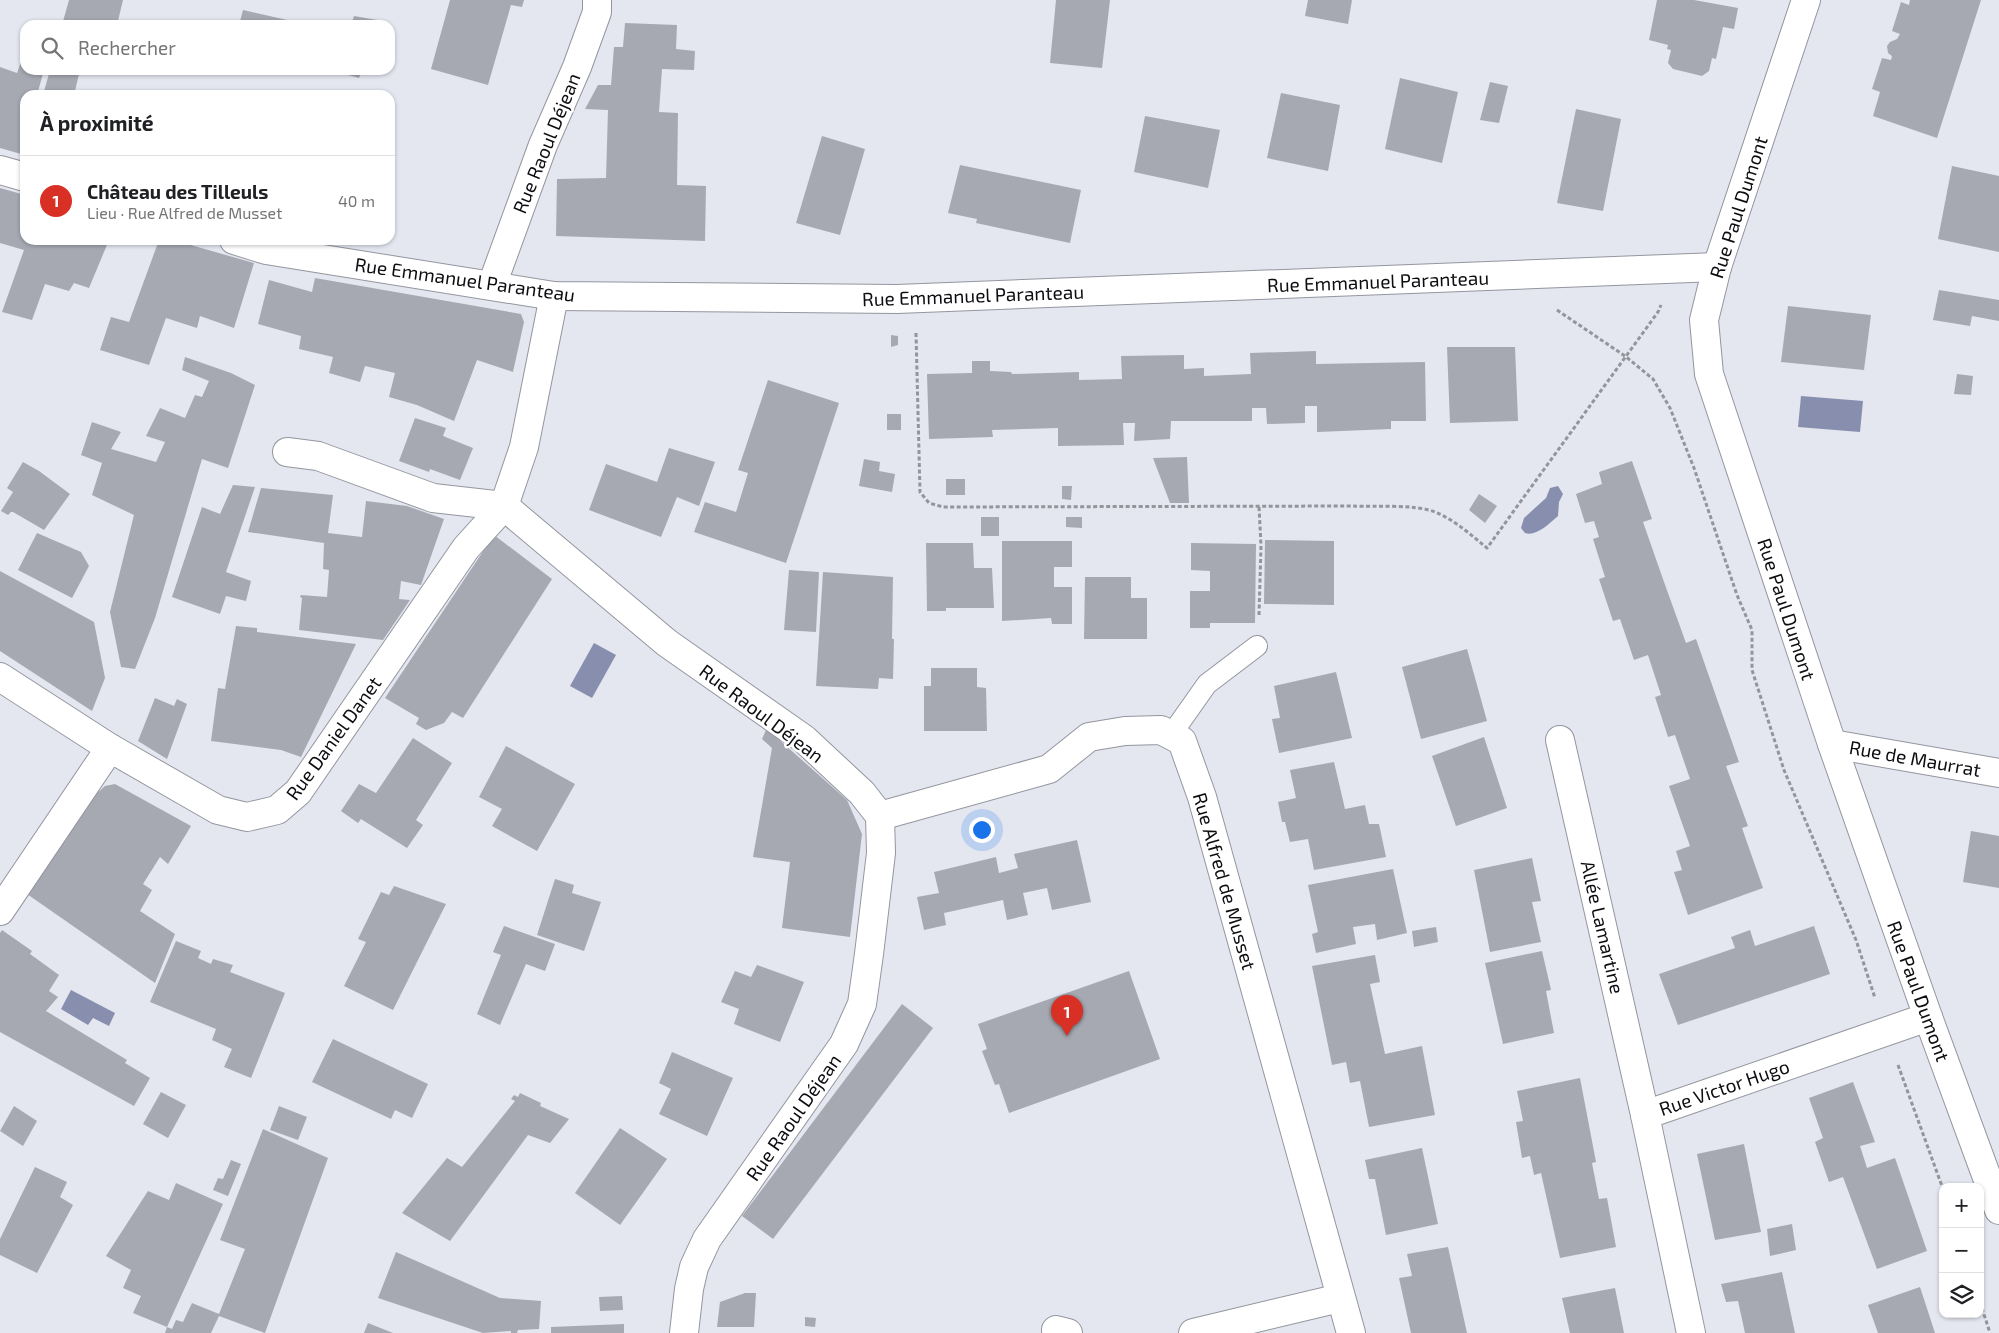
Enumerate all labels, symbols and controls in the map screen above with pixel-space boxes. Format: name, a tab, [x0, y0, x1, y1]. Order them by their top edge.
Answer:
search box	[20, 20, 395, 75]
icon: search	[38, 34, 66, 62]
text: Rechercher	[78, 36, 176, 59]
street label: Rue Raoul Déjean	[507, 69, 585, 217]
text: À proximité	[40, 110, 154, 135]
street label: Rue Paul Dumont	[1704, 133, 1772, 281]
text: Château des Tilleuls	[87, 180, 268, 203]
text: 1	[53, 191, 59, 210]
text: 40 m	[338, 191, 375, 210]
text: Lieu · Rue Alfred de Musset	[87, 203, 282, 222]
street label: Rue Emmanuel Paranteau	[353, 252, 577, 306]
street label: Rue Emmanuel Paranteau	[1267, 266, 1489, 296]
street label: Rue Emmanuel Paranteau	[862, 280, 1084, 310]
street label: Rue Paul Dumont	[1753, 535, 1821, 683]
street label: Rue Raoul Déjean	[695, 659, 829, 767]
street label: Rue Daniel Danet	[281, 672, 385, 804]
street label: Rue de Maurrat	[1847, 735, 1983, 781]
street label: Rue Alfred de Musset	[1189, 790, 1261, 972]
your location	[969, 817, 995, 843]
street label: Allée Lamartine	[1577, 858, 1629, 996]
street label: Rue Paul Dumont	[1883, 918, 1955, 1064]
pin: 1	[1051, 995, 1083, 1036]
street label: Rue Raoul Déjean	[741, 1049, 845, 1185]
street label: Rue Victor Hugo	[1656, 1054, 1792, 1120]
map controls	[1939, 1183, 1984, 1318]
button: +	[1939, 1183, 1984, 1228]
button: −	[1939, 1228, 1984, 1273]
button: layers	[1939, 1273, 1984, 1318]

